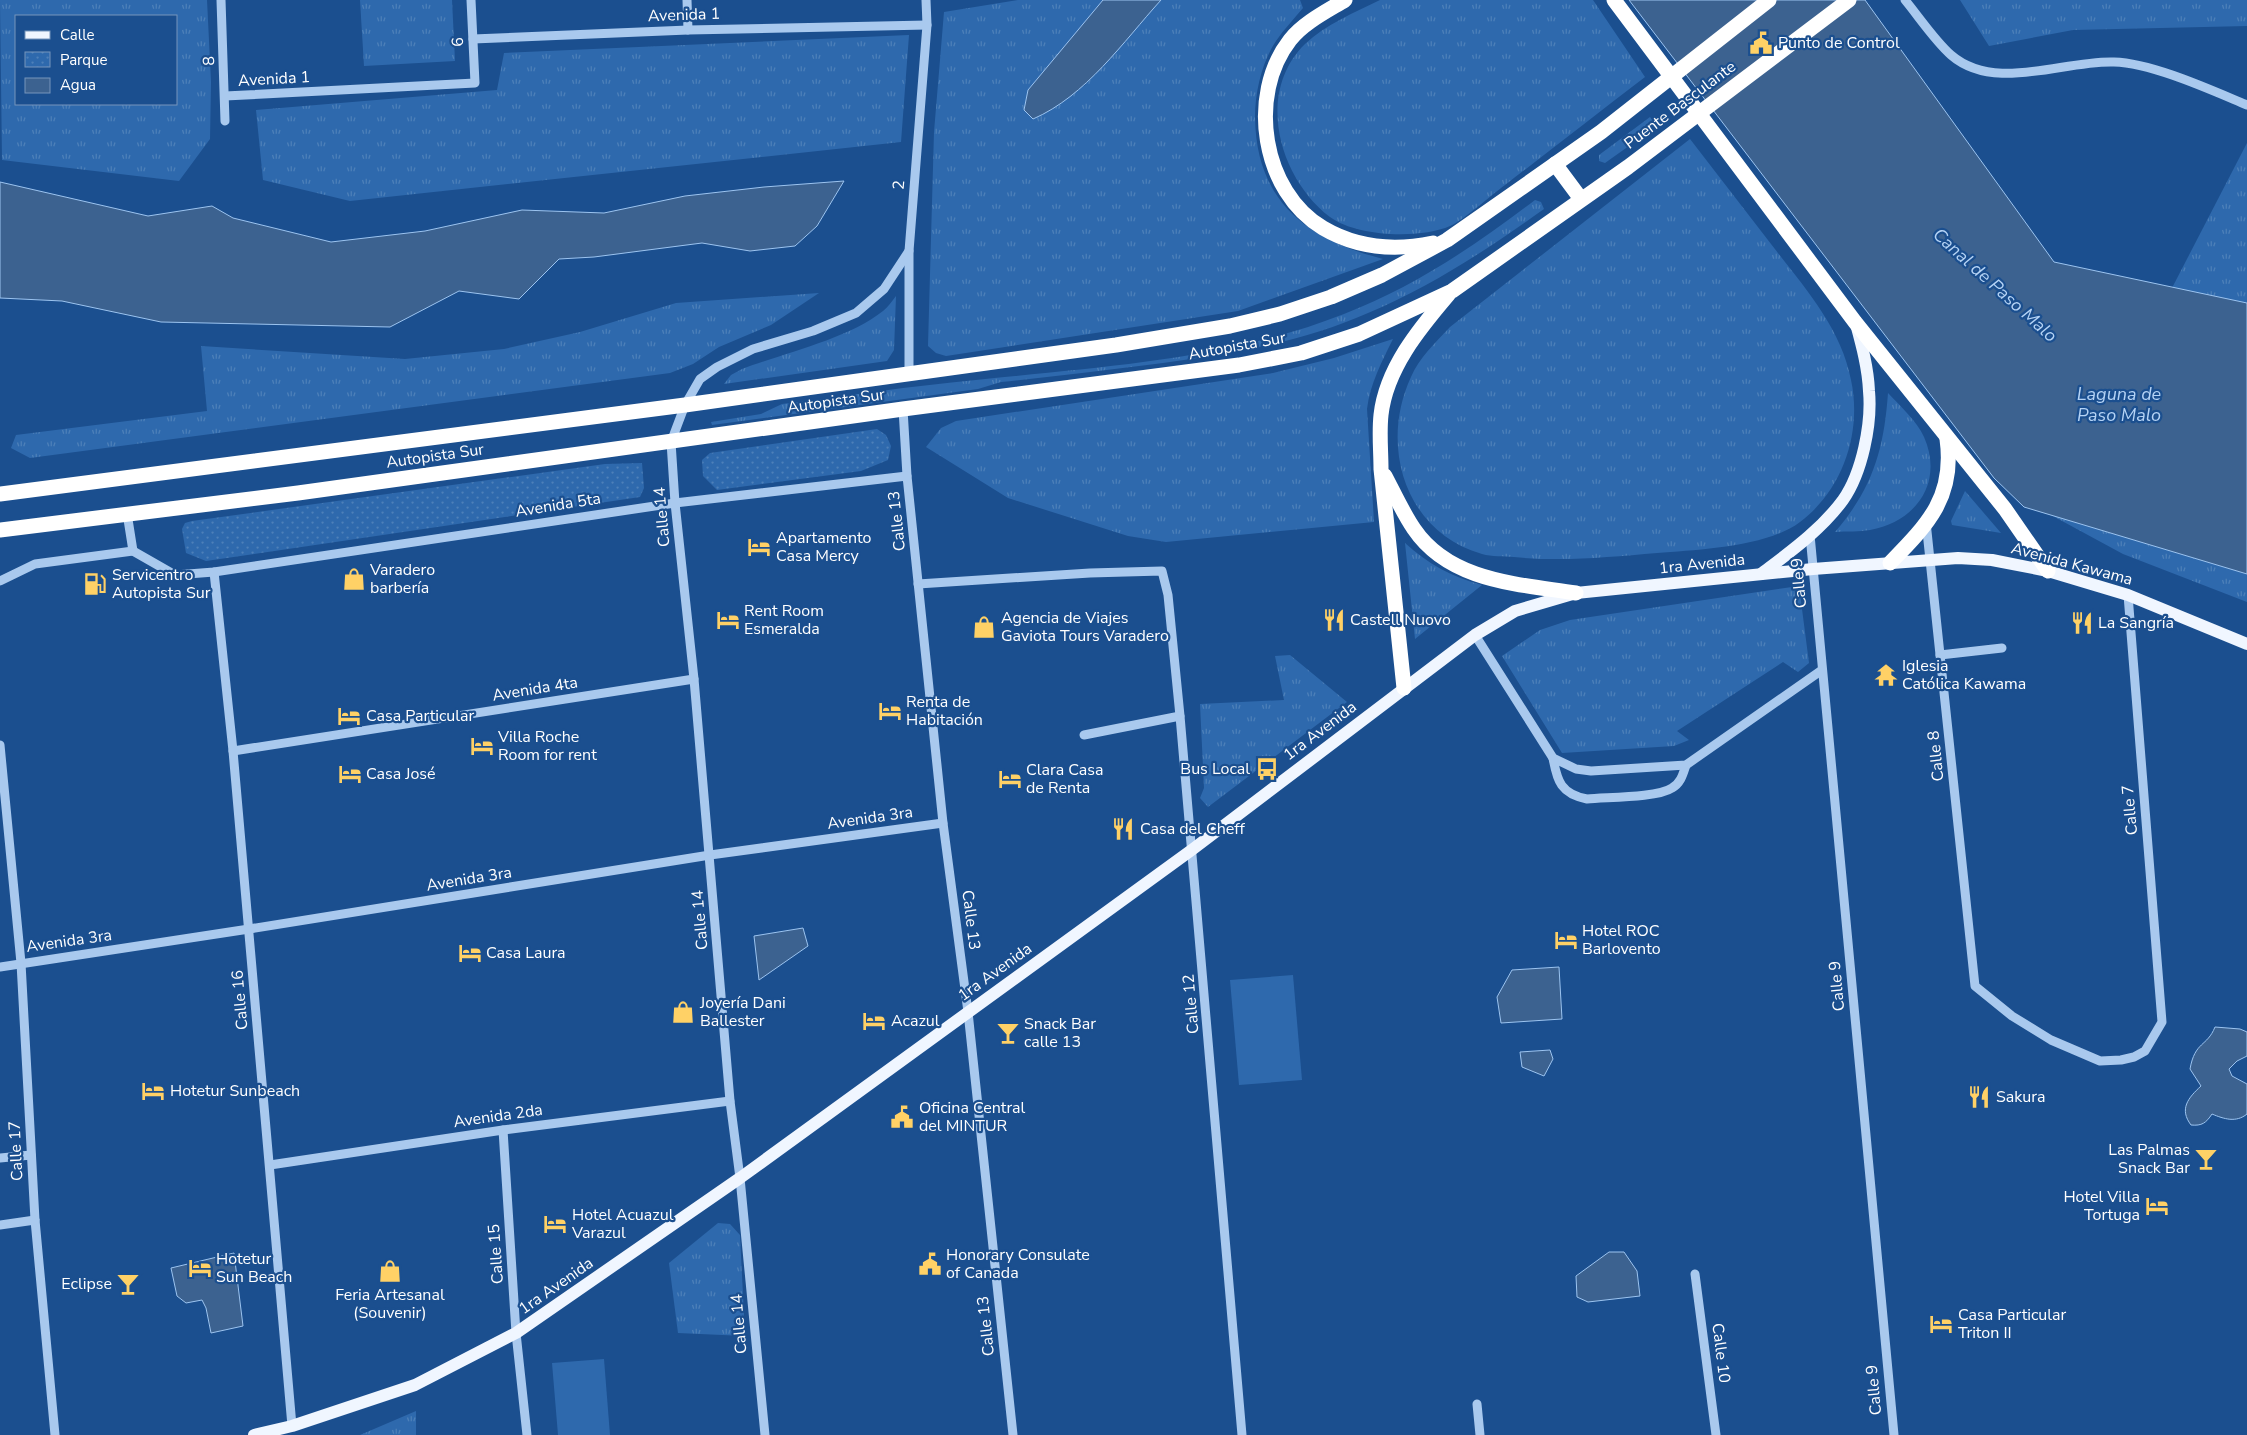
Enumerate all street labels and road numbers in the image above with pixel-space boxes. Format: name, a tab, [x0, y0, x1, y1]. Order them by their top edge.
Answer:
street label: Avenida 1	[648, 3, 720, 27]
street label: 6	[447, 37, 469, 47]
street label: 8	[198, 56, 220, 66]
street label: Puente Basculante	[1620, 56, 1740, 154]
street label: Avenida 1	[237, 66, 311, 92]
street label: 2	[888, 179, 910, 191]
street label: Autopista Sur	[1187, 327, 1288, 365]
street label: Autopista Sur	[786, 383, 887, 419]
street label: Autopista Sur	[385, 438, 486, 474]
street label: Calle 14	[648, 486, 676, 548]
street label: Avenida 5ta	[514, 487, 602, 523]
street label: Calle 13	[883, 490, 911, 552]
street label: Avenida Kawama	[2009, 537, 2135, 591]
street label: 1ra Avenida	[1658, 549, 1746, 579]
street label: Calle 9	[1786, 557, 1812, 609]
street label: Avenida 4ta	[491, 671, 579, 707]
street label: 1ra Avenida	[1279, 696, 1361, 766]
street label: Calle 8	[1922, 730, 1950, 782]
street label: Calle 7	[2117, 784, 2143, 836]
street label: Avenida 3ra	[826, 801, 914, 835]
street label: Avenida 3ra	[425, 861, 513, 897]
street label: Calle 14	[686, 889, 714, 951]
street label: Calle 13	[956, 889, 986, 951]
street label: Avenida 3ra	[25, 924, 113, 958]
street label: 1ra Avenida	[954, 938, 1036, 1006]
street label: Calle 9	[1824, 960, 1850, 1012]
street label: Calle 16	[226, 969, 254, 1031]
street label: Calle 12	[1177, 973, 1205, 1035]
street label: Avenida 2da	[452, 1099, 544, 1133]
street label: Calle 17	[3, 1120, 29, 1182]
street label: Calle 15	[483, 1223, 509, 1285]
street label: 1ra Avenida	[514, 1252, 598, 1320]
street label: Calle 14	[725, 1293, 753, 1355]
street label: Calle 13	[972, 1295, 1000, 1357]
street label: Calle 10	[1706, 1322, 1736, 1384]
street label: Calle 9	[1861, 1364, 1887, 1416]

